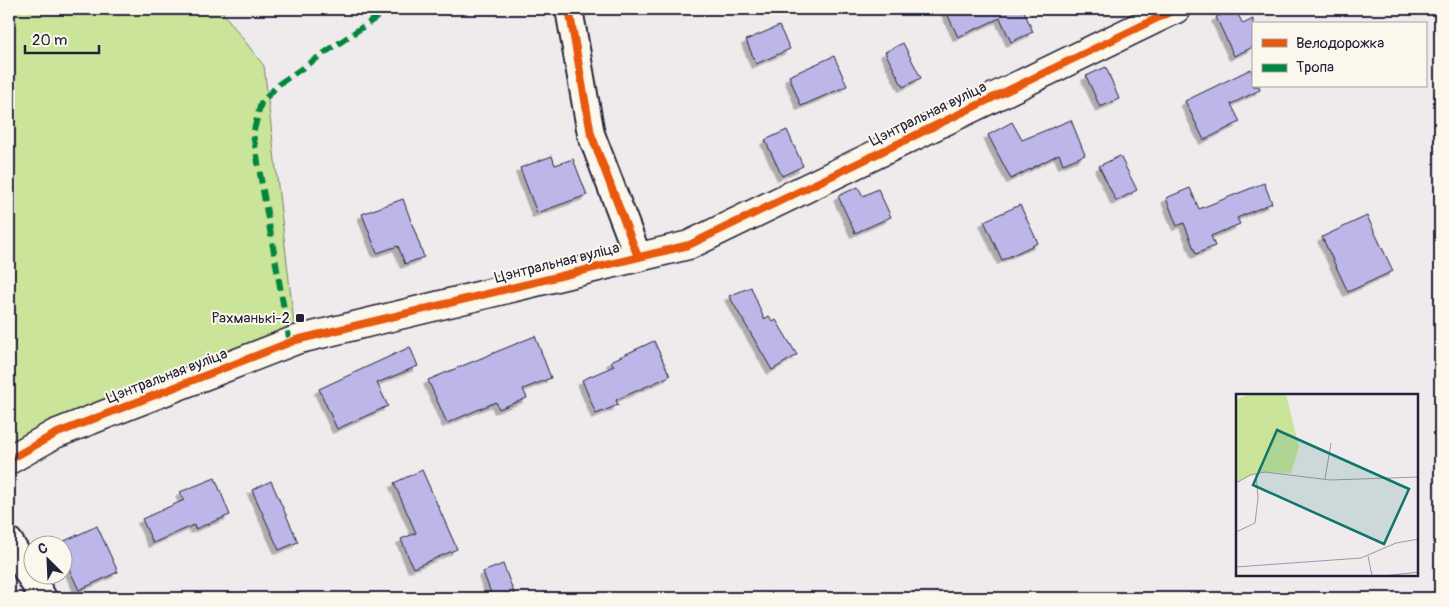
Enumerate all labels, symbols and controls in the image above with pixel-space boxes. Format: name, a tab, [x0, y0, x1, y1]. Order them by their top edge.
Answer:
scale bar	[25, 22, 99, 54]
legend	[1252, 22, 1426, 88]
text: 20 m	[32, 31, 67, 50]
text: Велодорожка	[1296, 34, 1384, 53]
text: Тропа	[1296, 58, 1334, 77]
street label: Цэнтральная вуліца	[866, 77, 990, 151]
street label: Цэнтральная вуліца	[493, 238, 621, 288]
place label: Рахманькі-2	[212, 309, 290, 328]
marker: Рахманькі-2	[294, 312, 306, 324]
street label: Цэнтральная вуліца	[104, 344, 230, 408]
inset map	[1236, 394, 1419, 577]
north arrow	[22, 534, 72, 584]
text: С	[36, 539, 51, 558]

